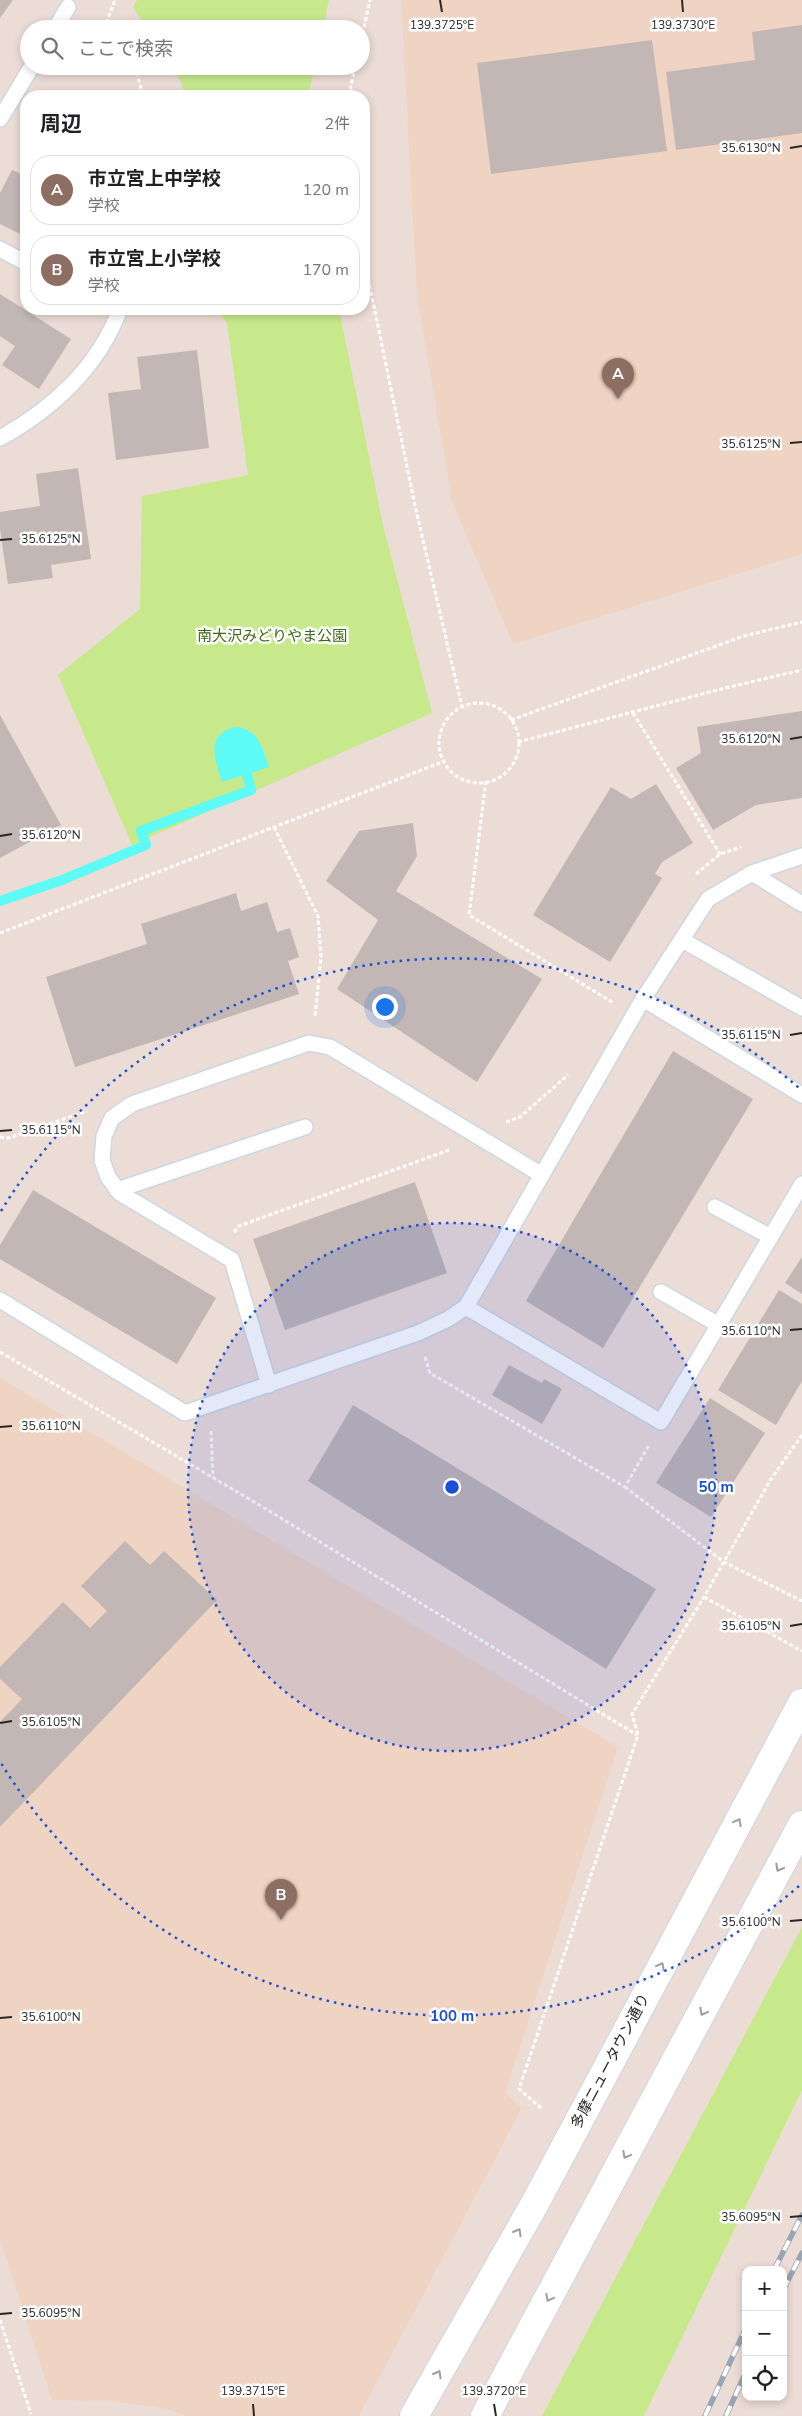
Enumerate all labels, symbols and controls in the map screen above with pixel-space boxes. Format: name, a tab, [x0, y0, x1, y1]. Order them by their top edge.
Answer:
text: 139.3725°E	[410, 17, 474, 33]
text: 139.3730°E	[651, 17, 715, 33]
search box	[20, 20, 370, 75]
icon: search	[38, 34, 66, 62]
text: ここで検索	[78, 36, 173, 62]
text: 周辺	[40, 110, 82, 138]
text: 2件	[324, 113, 350, 135]
text: 35.6130°N	[721, 140, 781, 156]
text: 市立宮上中学校	[88, 166, 221, 192]
text: A	[51, 179, 63, 201]
text: 120 m	[302, 179, 349, 201]
text: 学校	[88, 195, 120, 217]
text: 市立宮上小学校	[88, 246, 221, 272]
text: B	[51, 259, 63, 281]
text: 170 m	[302, 259, 349, 281]
text: 学校	[88, 275, 120, 297]
pin: A	[602, 358, 634, 399]
text: 35.6125°N	[721, 436, 781, 452]
text: 35.6125°N	[21, 531, 81, 547]
park label: 南大沢みどりやま公園	[197, 626, 347, 646]
text: 35.6120°N	[721, 731, 781, 747]
text: 35.6120°N	[21, 827, 81, 843]
your location	[372, 994, 398, 1020]
text: 35.6115°N	[721, 1027, 781, 1043]
text: 35.6115°N	[21, 1122, 81, 1138]
text: 35.6110°N	[721, 1323, 781, 1339]
text: 35.6110°N	[21, 1418, 81, 1434]
text: 50 m	[698, 1477, 734, 1497]
centre of rings	[443, 1478, 461, 1496]
text: 35.6105°N	[721, 1618, 781, 1634]
text: 35.6105°N	[21, 1714, 81, 1730]
one-way arrow	[732, 1819, 742, 1828]
one-way arrow	[775, 1863, 785, 1872]
pin: B	[265, 1879, 297, 1920]
text: 35.6100°N	[721, 1914, 781, 1930]
one-way arrow	[655, 1962, 665, 1971]
street label: 多摩ニュータウン通り	[566, 1990, 654, 2132]
text: 100 m	[430, 2006, 474, 2026]
one-way arrow	[699, 2007, 709, 2016]
text: 35.6100°N	[21, 2009, 81, 2025]
one-way arrow	[622, 2150, 632, 2159]
text: 35.6095°N	[721, 2209, 781, 2225]
one-way arrow	[512, 2229, 522, 2238]
map controls	[742, 2266, 787, 2401]
button: +	[742, 2266, 787, 2311]
one-way arrow	[545, 2293, 555, 2302]
text: 35.6095°N	[21, 2305, 81, 2321]
button: −	[742, 2311, 787, 2356]
button: locate	[742, 2356, 787, 2401]
one-way arrow	[432, 2370, 442, 2379]
text: 139.3715°E	[221, 2383, 285, 2399]
text: 139.3720°E	[462, 2383, 526, 2399]

